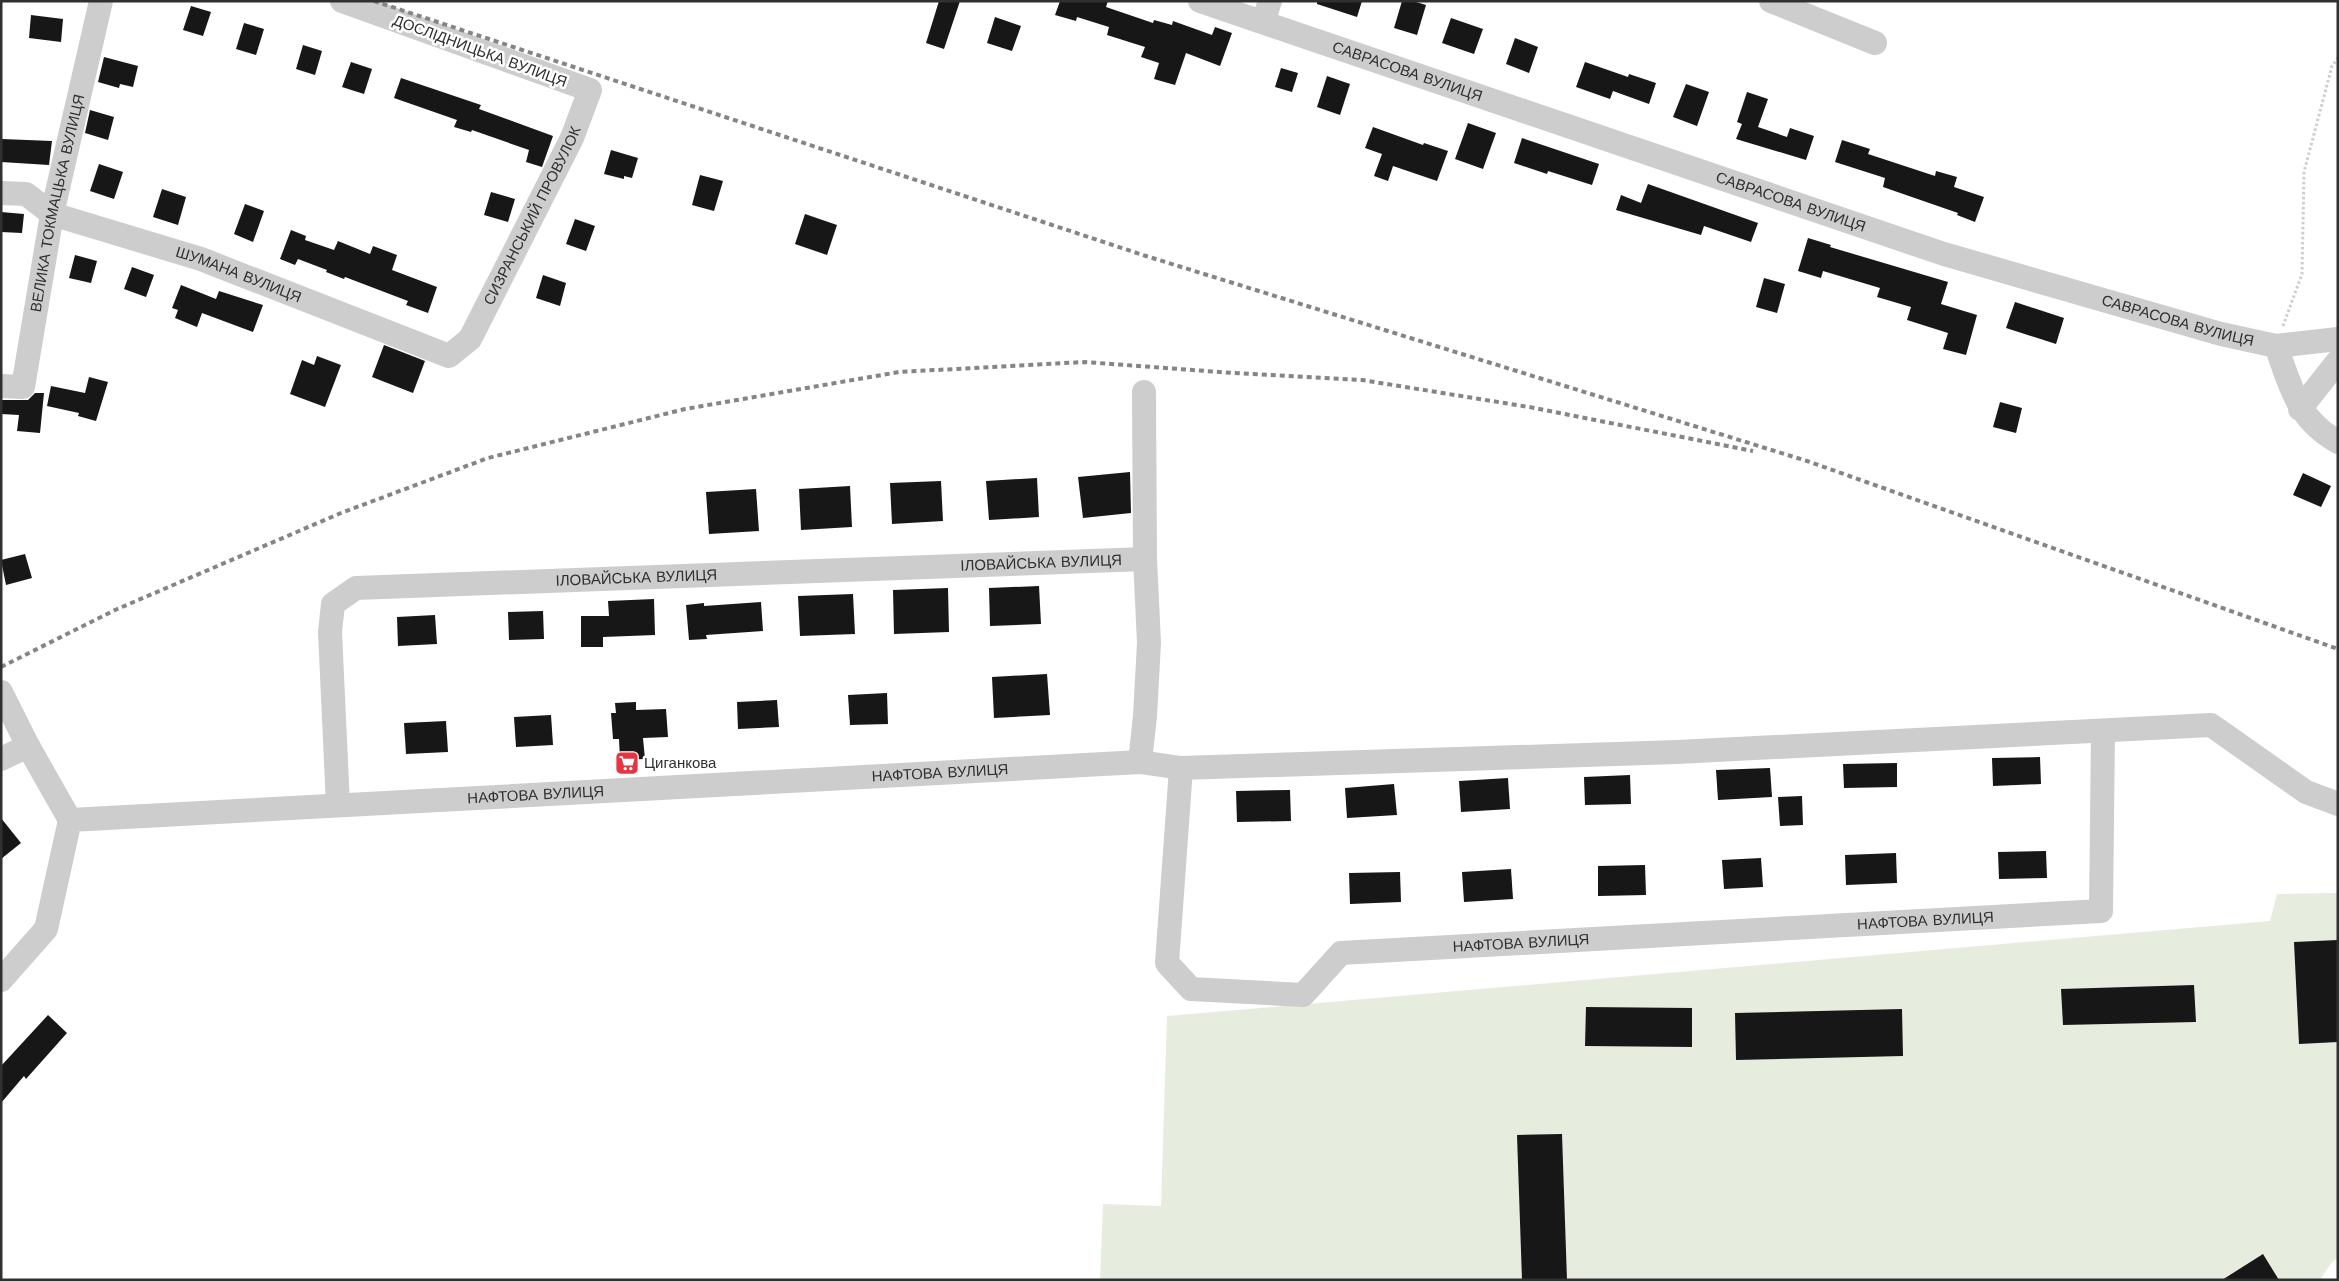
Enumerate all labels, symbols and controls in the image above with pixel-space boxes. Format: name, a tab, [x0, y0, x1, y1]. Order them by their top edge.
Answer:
street label: ДОСЛІДНИЦЬКА ВУЛИЦЯ	[391, 11, 569, 91]
street label: САВРАСОВА ВУЛИЦЯ	[1330, 38, 1485, 105]
street label: ВЕЛИКА ТОКМАЦЬКА ВУЛИЦЯ	[27, 93, 88, 314]
street label: СИЗРАНСЬКИЙ ПРОВУЛОК	[480, 124, 585, 308]
street label: САВРАСОВА ВУЛИЦЯ	[1713, 168, 1868, 236]
street label: ШУМАНА ВУЛИЦЯ	[174, 243, 304, 306]
street label: САВРАСОВА ВУЛИЦЯ	[2100, 291, 2256, 350]
street label: ІЛОВАЙСЬКА ВУЛИЦЯ	[960, 551, 1122, 575]
street label: ІЛОВАЙСЬКА ВУЛИЦЯ	[555, 566, 718, 590]
supermarket icon: Циганкова	[614, 750, 640, 776]
place label: Циганкова	[644, 754, 717, 772]
street label: НАФТОВА ВУЛИЦЯ	[871, 760, 1009, 786]
street label: НАФТОВА ВУЛИЦЯ	[467, 782, 605, 807]
street label: НАФТОВА ВУЛИЦЯ	[1857, 908, 1994, 933]
street label: НАФТОВА ВУЛИЦЯ	[1452, 930, 1590, 956]

